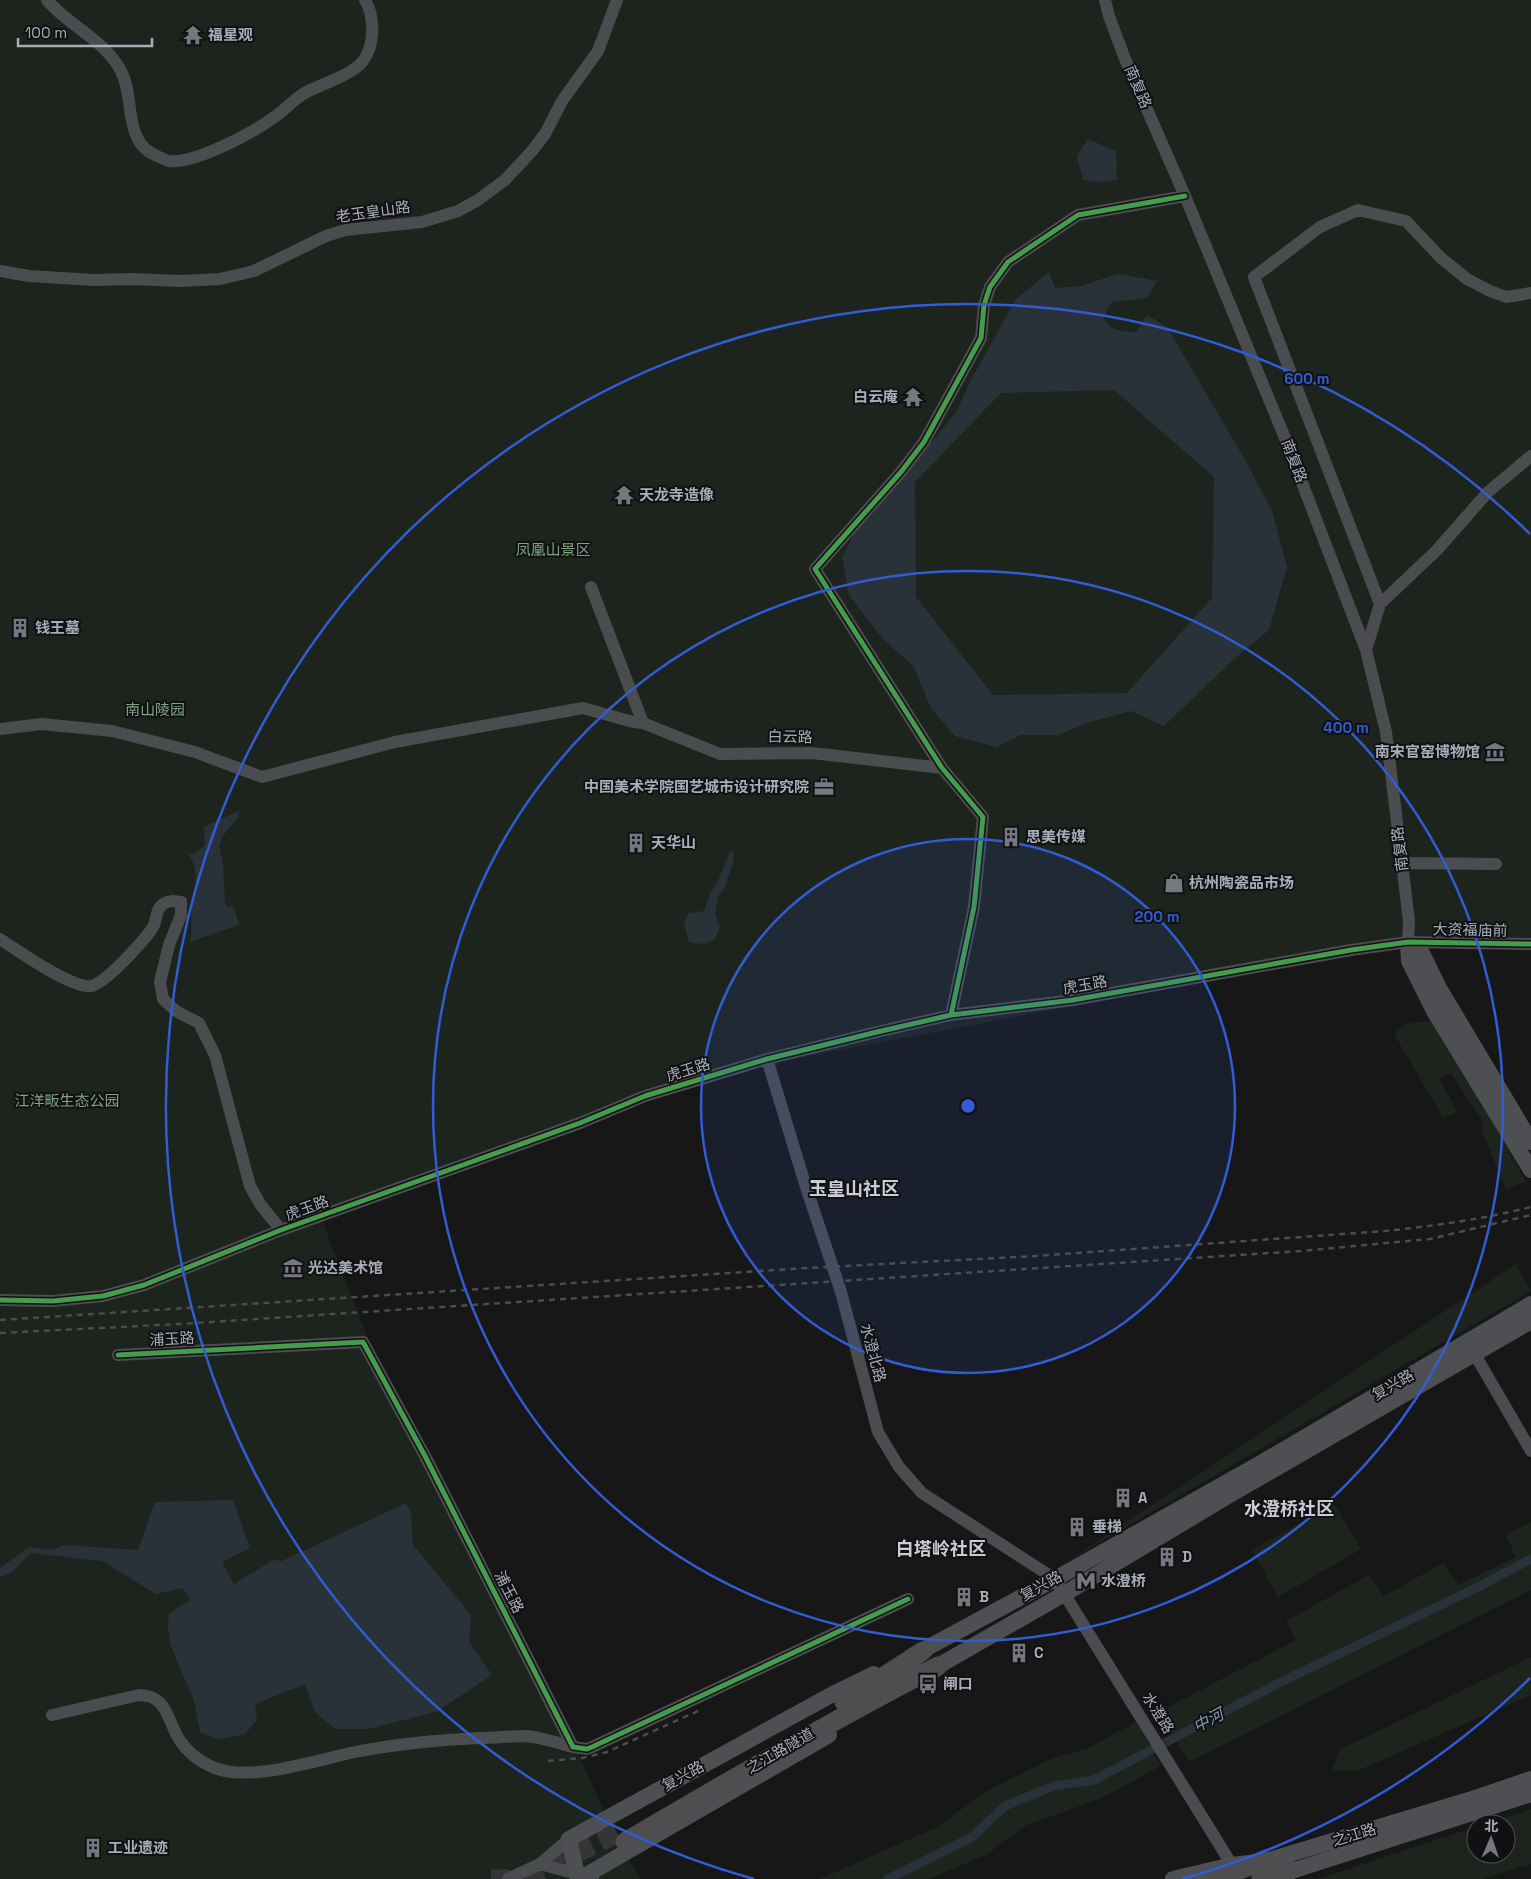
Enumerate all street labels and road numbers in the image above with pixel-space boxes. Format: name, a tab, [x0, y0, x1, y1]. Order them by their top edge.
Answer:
street label: 南复路	[1121, 62, 1156, 111]
street label: 老玉皇山路	[334, 197, 411, 226]
street label: 南复路	[1278, 436, 1311, 485]
street label: 白云路	[767, 727, 813, 746]
street label: 南复路	[1387, 826, 1412, 873]
street label: 大资福庙前	[1432, 919, 1508, 940]
street label: 虎玉路	[1061, 971, 1109, 998]
street label: 虎玉路	[664, 1054, 712, 1085]
street label: 虎玉路	[282, 1191, 331, 1224]
street label: 水澄北路	[857, 1321, 890, 1384]
street label: 浦玉路	[149, 1328, 195, 1349]
street label: 复兴路	[1369, 1365, 1417, 1404]
street label: 复兴路	[1016, 1566, 1065, 1605]
street label: 浦玉路	[491, 1567, 528, 1616]
street label: 水澄路	[1138, 1689, 1178, 1737]
street label: 之江路隧道	[743, 1724, 817, 1778]
street label: 复兴路	[658, 1756, 707, 1795]
street label: 之江路	[1330, 1819, 1378, 1850]

